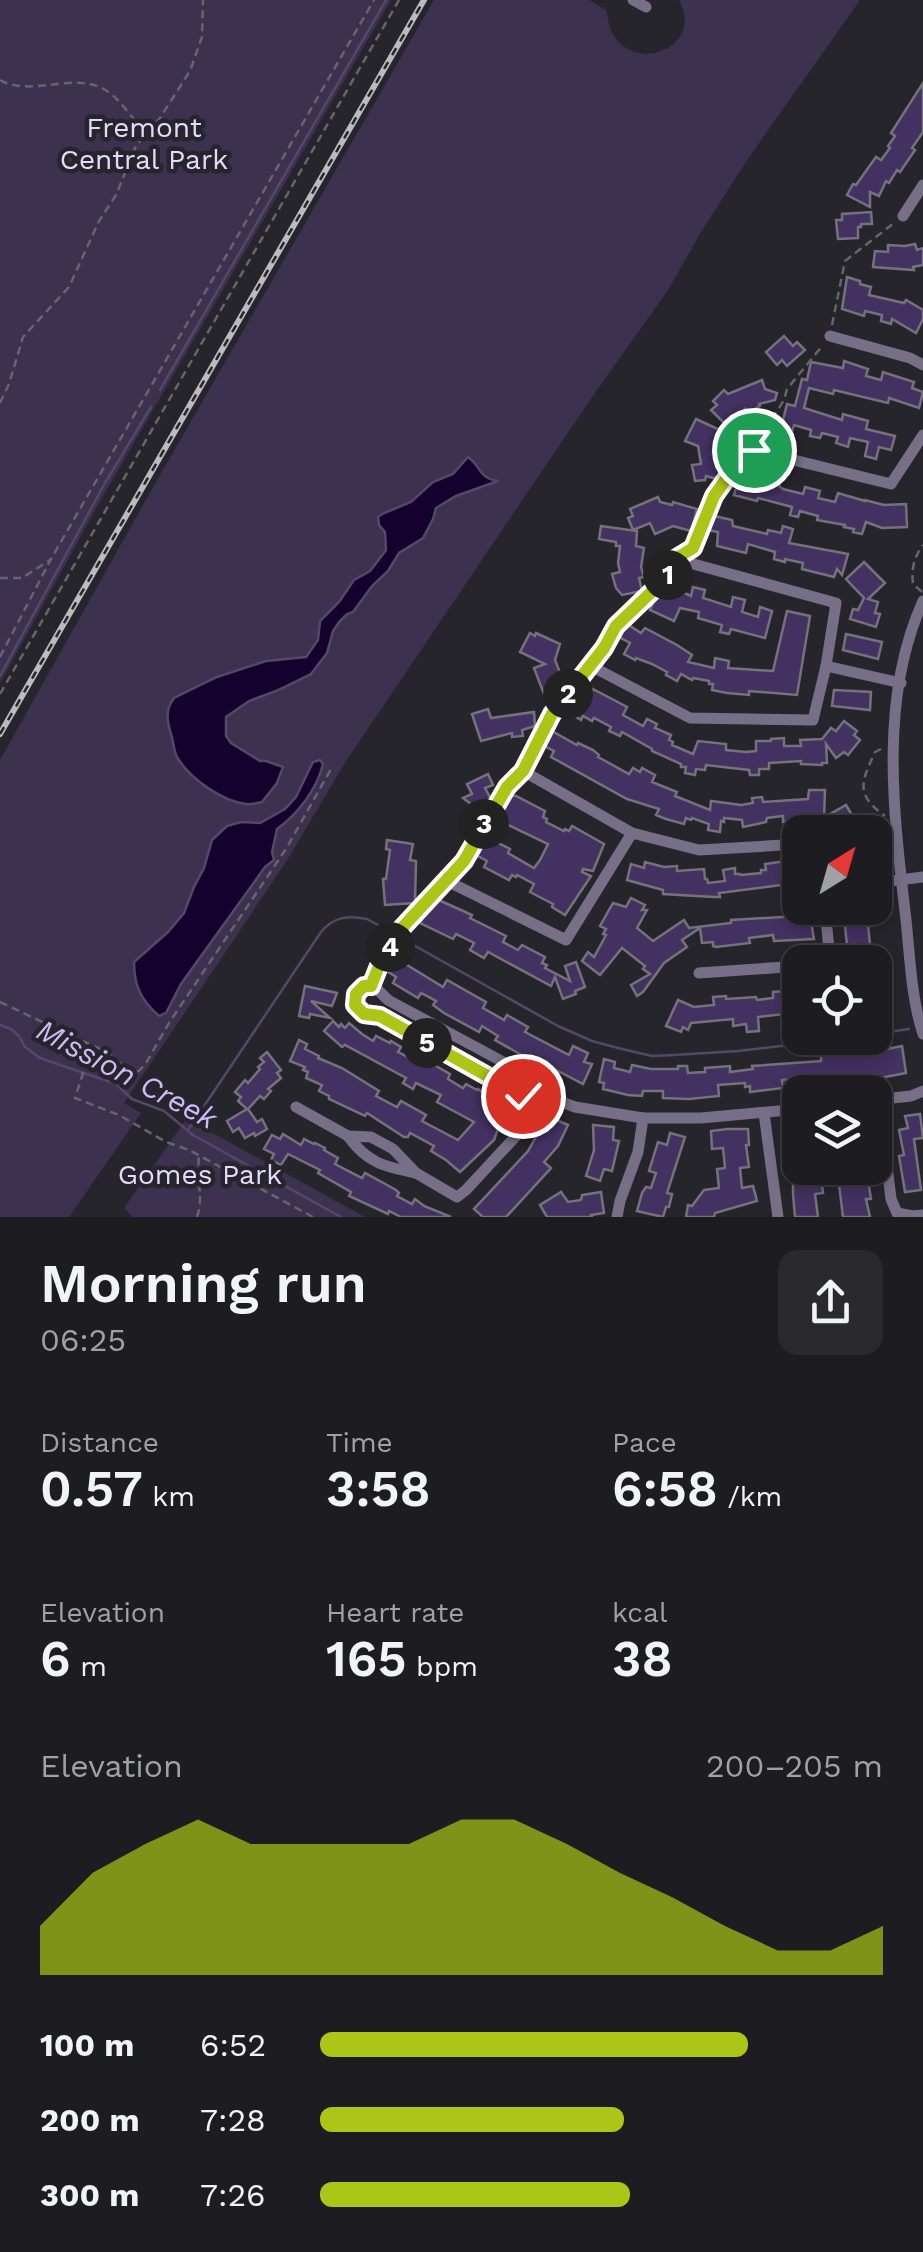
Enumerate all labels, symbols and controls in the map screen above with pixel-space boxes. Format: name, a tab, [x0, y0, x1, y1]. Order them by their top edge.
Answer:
park label: Fremont Central Park	[60, 111, 228, 176]
pin	[712, 408, 797, 493]
icon: arrive	[727, 423, 782, 478]
pin: 1	[643, 550, 693, 600]
text: 1	[662, 558, 674, 591]
pin: 2	[543, 669, 593, 719]
text: 2	[560, 677, 576, 710]
pin: 3	[459, 799, 509, 849]
text: 3	[476, 807, 492, 840]
north arrow	[782, 815, 892, 925]
map controls	[782, 815, 892, 1185]
pin: 4	[365, 922, 415, 972]
text: 4	[381, 930, 399, 963]
button: locate	[782, 945, 892, 1055]
water label: Mission Creek	[31, 1012, 225, 1137]
pin: 5	[402, 1018, 452, 1068]
text: 5	[419, 1026, 435, 1059]
pin	[481, 1054, 566, 1139]
icon: check	[496, 1069, 551, 1124]
button: layers	[782, 1075, 892, 1185]
park label: Gomes Park	[118, 1158, 282, 1191]
button: share	[778, 1250, 883, 1355]
text: Morning run	[40, 1251, 367, 1315]
text: 06:25	[40, 1321, 126, 1359]
text: Distance	[40, 1426, 159, 1459]
text: Time	[326, 1426, 393, 1459]
text: Pace	[612, 1426, 677, 1459]
text: 0.57	[40, 1459, 143, 1518]
text: 3:58	[326, 1459, 431, 1518]
text: 6:58	[612, 1459, 718, 1518]
text: km	[143, 1480, 195, 1513]
text: /km	[718, 1480, 782, 1513]
text: Elevation	[40, 1596, 165, 1629]
text: Heart rate	[326, 1596, 464, 1629]
text: kcal	[612, 1596, 667, 1629]
text: 6	[40, 1629, 71, 1688]
text: 165	[326, 1629, 407, 1688]
text: 38	[612, 1629, 673, 1688]
text: m	[71, 1650, 107, 1683]
text: bpm	[407, 1650, 478, 1683]
text: Elevation	[40, 1747, 183, 1785]
text: 200–205 m	[706, 1747, 883, 1785]
text: 100 m	[40, 2026, 134, 2064]
text: 6:52	[200, 2026, 266, 2064]
text: 200 m	[40, 2101, 140, 2139]
text: 7:28	[200, 2101, 266, 2139]
text: 300 m	[40, 2176, 139, 2214]
text: 7:26	[200, 2176, 266, 2214]

